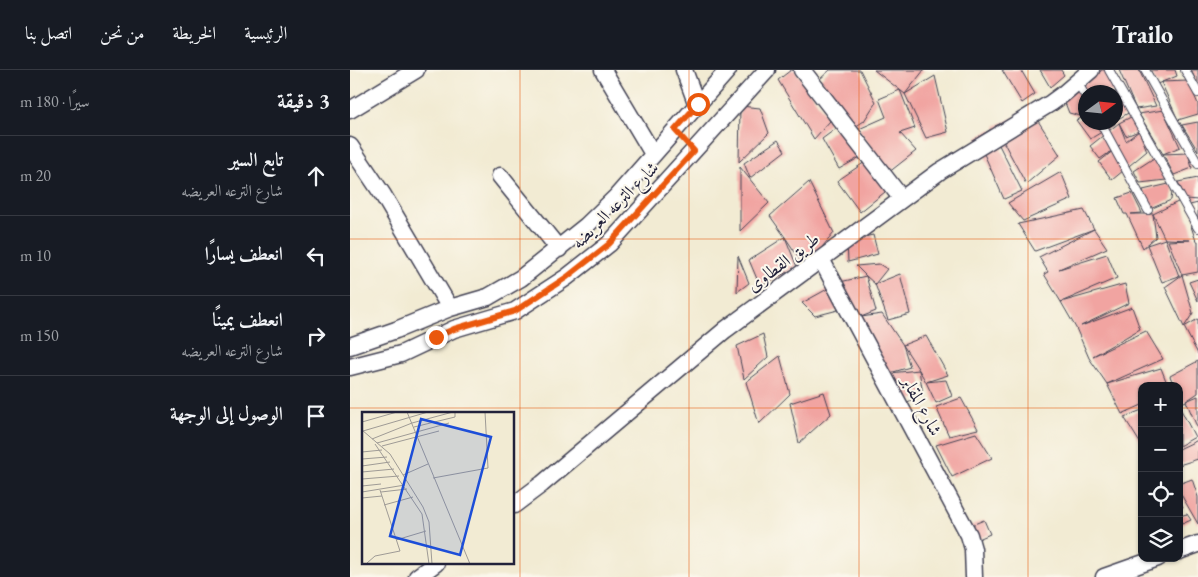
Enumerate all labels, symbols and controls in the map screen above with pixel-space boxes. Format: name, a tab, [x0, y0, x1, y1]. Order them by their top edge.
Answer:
text: Trailo	[1112, 19, 1173, 50]
text: اتصل بنا	[25, 21, 72, 44]
text: من نحن	[100, 21, 144, 44]
text: الخريطة	[172, 21, 216, 44]
text: الرئيسية	[244, 21, 287, 44]
north arrow	[1078, 85, 1123, 130]
text: 3 دقيقة	[277, 87, 330, 114]
text: سيرًا · 180 m	[20, 91, 90, 112]
route start	[687, 93, 710, 116]
text: تابع السير	[229, 147, 283, 172]
street label: شارع الترعه العريضه	[566, 156, 666, 256]
icon: ahead	[302, 162, 330, 190]
text: 20 m	[20, 165, 51, 186]
text: شارع الترعه العريضه	[181, 180, 283, 201]
street label: طريق القطاوى	[742, 227, 824, 297]
text: انعطف يسارًا	[205, 241, 283, 266]
icon: left	[302, 242, 330, 270]
text: 10 m	[20, 245, 51, 266]
text: انعطف يمينًا	[212, 307, 283, 332]
icon: right	[302, 322, 330, 350]
text: 150 m	[20, 325, 59, 346]
route end	[425, 326, 448, 349]
text: شارع الترعه العريضه	[181, 340, 283, 361]
street label: شارع المقابر	[893, 370, 948, 442]
map controls	[1138, 382, 1183, 562]
button: +	[1138, 382, 1183, 427]
text: الوصول إلى الوجهة	[170, 401, 283, 426]
icon: arrive	[302, 402, 330, 430]
inset map	[362, 412, 515, 564]
button: −	[1138, 427, 1183, 472]
button: locate	[1138, 472, 1183, 517]
button: layers	[1138, 517, 1183, 562]

